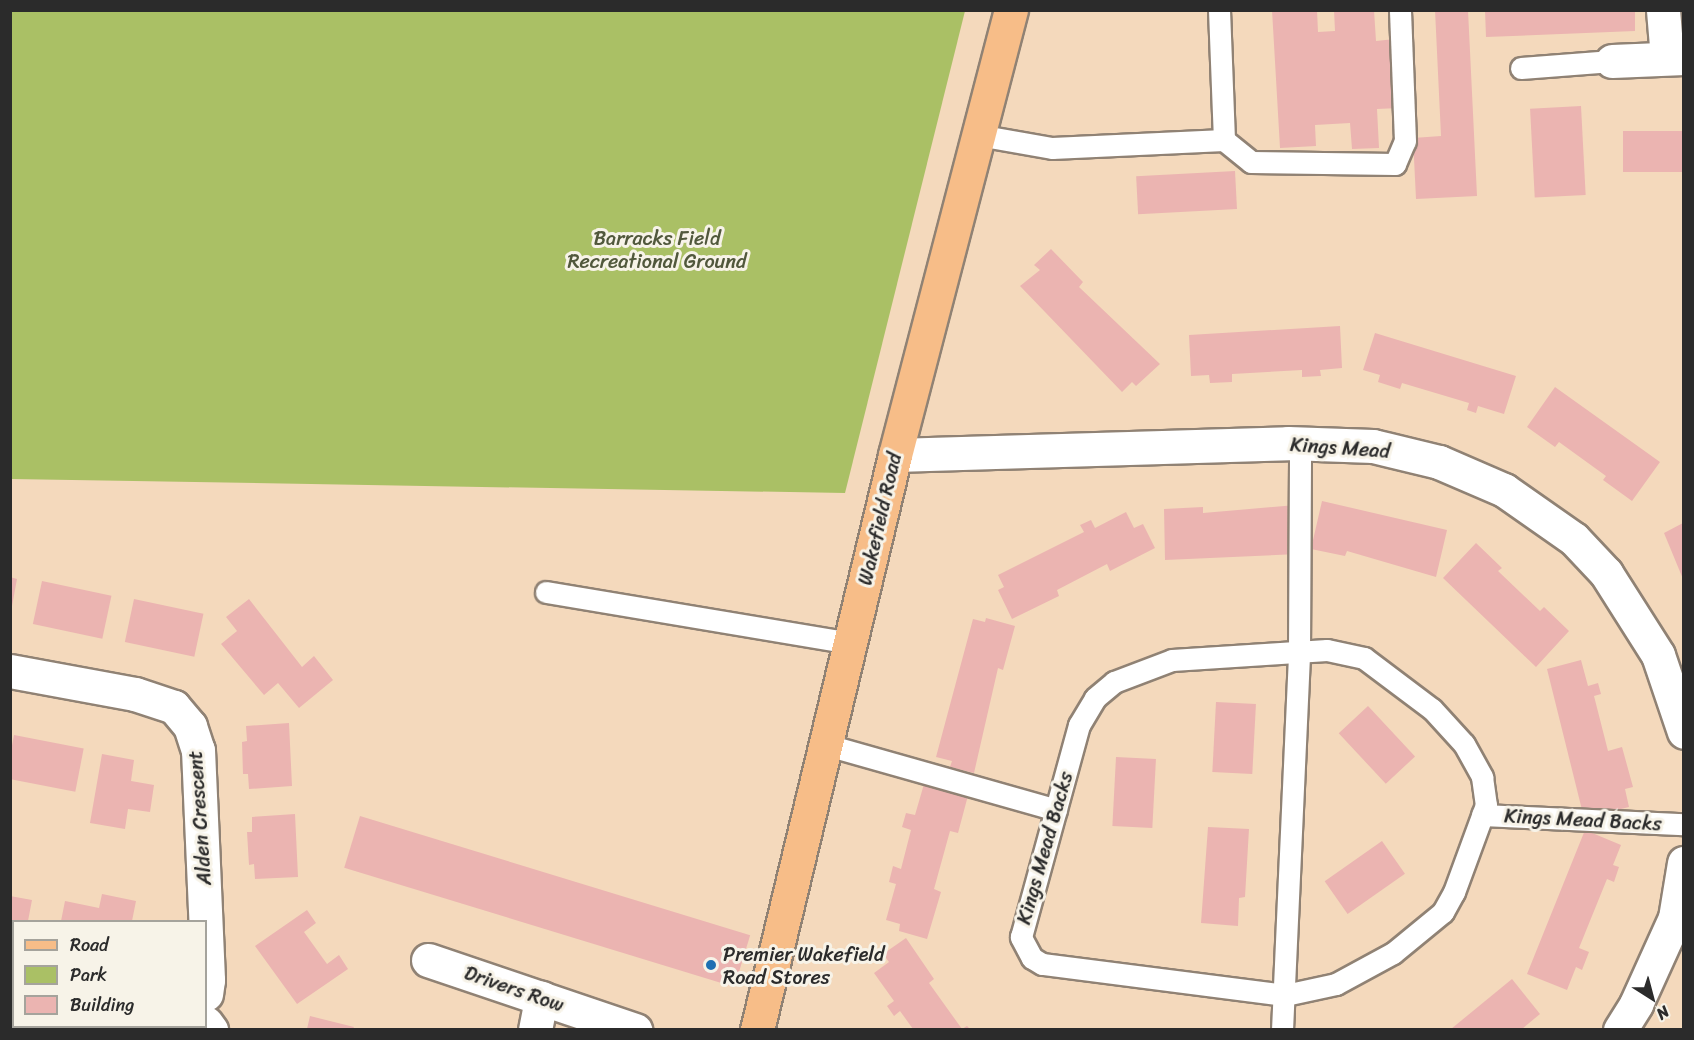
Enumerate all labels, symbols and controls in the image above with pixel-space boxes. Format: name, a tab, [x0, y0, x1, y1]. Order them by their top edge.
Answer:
park label: Barracks Field Recreational Ground	[567, 226, 747, 273]
street label: Kings Mead	[1290, 433, 1390, 463]
street label: Wakefield Road	[853, 450, 907, 588]
street label: Alden Crescent	[183, 750, 217, 886]
street label: Kings Mead Backs	[1012, 770, 1078, 926]
street label: Kings Mead Backs	[1505, 804, 1661, 836]
legend	[12, 920, 207, 1028]
text: Road	[70, 929, 109, 961]
place label: Premier Wakefield Road Stores	[723, 942, 885, 989]
marker: Premier Wakefield Road Stores	[704, 958, 718, 972]
text: Park	[70, 959, 107, 991]
street label: Drivers Row	[461, 961, 567, 1017]
north arrow	[1622, 968, 1682, 1028]
text: Building	[70, 989, 134, 1021]
text: N	[1650, 998, 1676, 1028]

